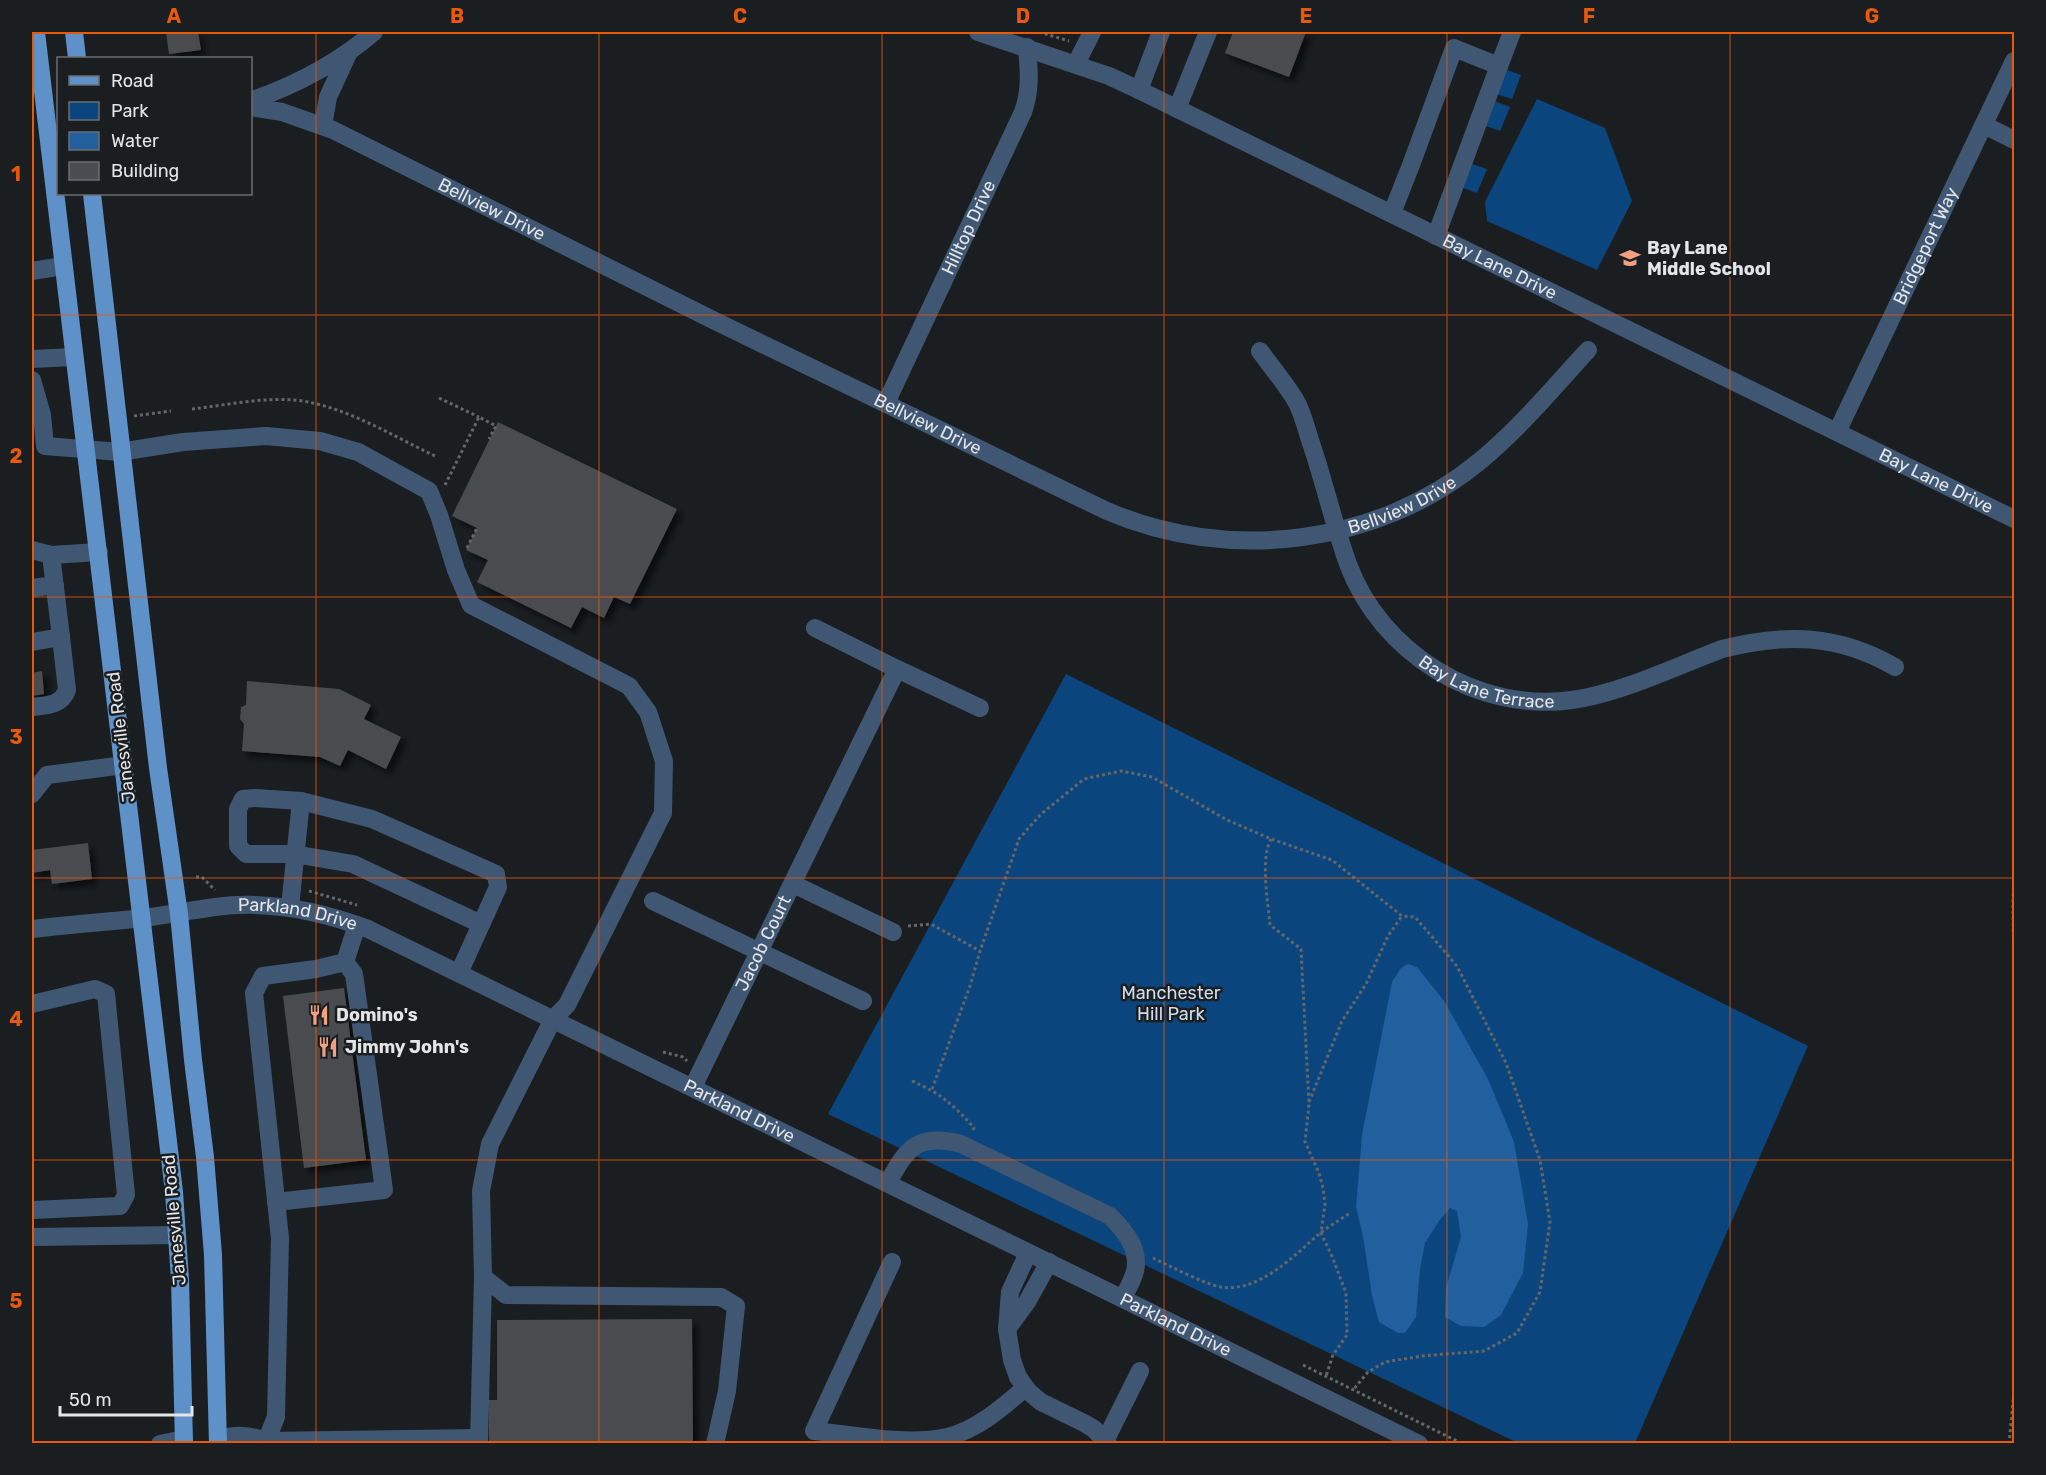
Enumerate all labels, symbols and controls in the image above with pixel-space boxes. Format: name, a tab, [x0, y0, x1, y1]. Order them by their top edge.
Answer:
text: A	[167, 4, 182, 28]
text: B	[450, 4, 464, 28]
text: C	[733, 4, 747, 28]
text: D	[1016, 4, 1030, 28]
text: E	[1300, 4, 1312, 28]
text: F	[1583, 4, 1595, 28]
text: G	[1865, 4, 1879, 28]
legend	[57, 57, 252, 195]
text: Road	[111, 70, 154, 92]
text: Park	[111, 100, 149, 122]
text: Water	[111, 130, 159, 152]
text: Building	[111, 160, 179, 182]
text: 1	[11, 162, 21, 186]
street label: Bellview Drive	[435, 173, 549, 245]
street label: Hilltop Drive	[937, 177, 1000, 278]
street label: Bridgeport Way	[1888, 184, 1963, 308]
street label: Bay Lane Drive	[1439, 230, 1560, 304]
place label: Bay Lane Middle School	[1647, 237, 1771, 280]
school or university icon: Bay Lane Middle School	[1618, 246, 1642, 270]
street label: Bellview Drive	[870, 389, 985, 460]
text: 2	[10, 444, 23, 468]
street label: Bay Lane Drive	[1875, 444, 1997, 518]
street label: Bellview Drive	[1345, 471, 1460, 539]
street label: Bay Lane Terrace	[1414, 651, 1555, 713]
street label: Janesville Road	[102, 670, 140, 804]
text: 3	[9, 725, 23, 749]
street label: Jacob Court	[731, 892, 796, 995]
street label: Parkland Drive	[238, 894, 360, 935]
park label: Manchester Hill Park	[1121, 982, 1221, 1025]
restaurant icon: Domino's	[307, 1003, 331, 1027]
place label: Domino's	[336, 1004, 418, 1026]
text: 4	[9, 1007, 23, 1031]
restaurant icon: Jimmy John's	[316, 1035, 340, 1059]
place label: Jimmy John's	[345, 1036, 469, 1058]
street label: Parkland Drive	[680, 1074, 798, 1147]
street label: Janesville Road	[157, 1154, 191, 1286]
street label: Parkland Drive	[1116, 1288, 1235, 1361]
text: 5	[10, 1289, 23, 1313]
scale bar	[60, 1379, 192, 1417]
text: 50 m	[69, 1389, 112, 1411]

